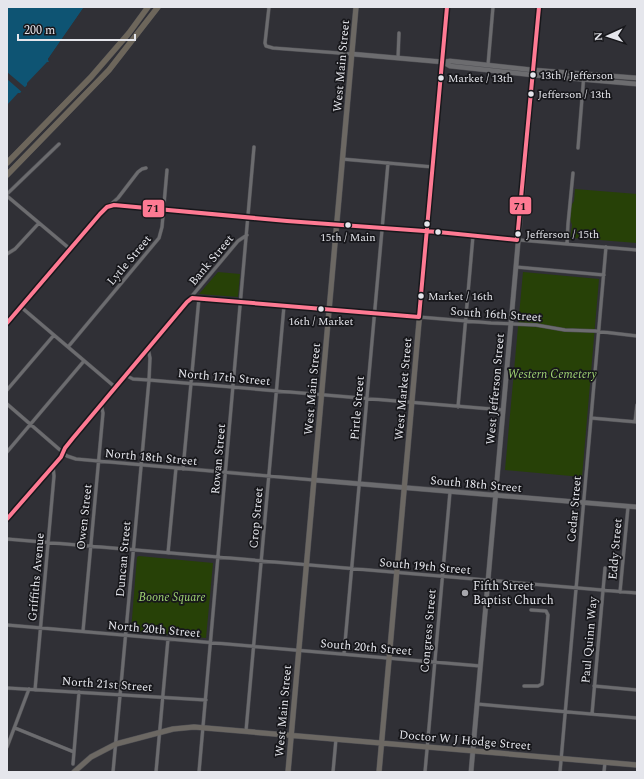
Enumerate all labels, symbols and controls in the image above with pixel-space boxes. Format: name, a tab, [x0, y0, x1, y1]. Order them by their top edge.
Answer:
scale bar	[18, 16, 135, 42]
north arrow	[588, 16, 628, 56]
street label: West Main Street	[328, 19, 355, 113]
text: 200 m	[24, 21, 55, 40]
text: N	[590, 32, 607, 41]
place label: 13th / Jefferson	[540, 67, 613, 84]
place label: Market / 13th	[448, 70, 513, 87]
marker: 13th / Jefferson	[528, 70, 538, 80]
marker: Market / 13th	[436, 73, 446, 83]
place label: Jefferson / 13th	[538, 86, 611, 103]
marker: Jefferson / 13th	[526, 89, 536, 99]
line badge: 71	[509, 196, 532, 215]
text: 71	[514, 198, 526, 215]
line badge: 71	[142, 199, 165, 218]
text: 71	[147, 200, 159, 217]
unlabelled marker	[422, 219, 432, 229]
marker: 15th / Main	[343, 220, 353, 230]
place label: Jefferson / 15th	[526, 226, 599, 243]
unlabelled marker	[433, 227, 443, 237]
place label: 15th / Main	[320, 229, 376, 246]
marker: Jefferson / 15th	[513, 229, 523, 239]
street label: Bank Street	[184, 230, 239, 290]
street label: Lytle Street	[102, 231, 156, 290]
place label: Market / 16th	[428, 288, 493, 305]
marker: Market / 16th	[416, 291, 426, 301]
street label: South 16th Street	[450, 302, 542, 327]
marker: 16th / Market	[316, 304, 326, 314]
place label: 16th / Market	[289, 313, 354, 330]
street label: West Jefferson Street	[481, 333, 510, 446]
street label: West Market Street	[390, 337, 417, 441]
street label: West Main Street	[299, 342, 326, 436]
street label: North 17th Street	[177, 364, 271, 391]
park label: Western Cemetery	[507, 365, 597, 384]
street label: Pirtle Street	[345, 375, 370, 441]
street label: Rowan Street	[206, 423, 231, 495]
street label: North 18th Street	[104, 444, 198, 471]
street label: South 18th Street	[429, 471, 523, 498]
street label: Cedar Street	[562, 475, 587, 543]
street label: Owen Street	[72, 483, 97, 551]
street label: Crop Street	[244, 487, 269, 549]
street label: Eddy Street	[603, 518, 628, 581]
street label: Duncan Street	[111, 520, 136, 598]
street label: Griffiths Avenue	[23, 532, 50, 622]
street label: South 19th Street	[378, 553, 472, 580]
place label: Fifth Street Baptist Church	[473, 577, 554, 610]
park label: Boone Square	[138, 588, 206, 607]
street label: Congress Street	[415, 588, 442, 674]
marker: Fifth Street Baptist Church	[460, 588, 470, 598]
street label: Paul Quinn Way	[576, 595, 603, 684]
street label: North 20th Street	[107, 616, 201, 643]
street label: South 20th Street	[319, 634, 413, 661]
street label: West Main Street	[270, 664, 297, 758]
street label: North 21st Street	[61, 672, 153, 697]
street label: Doctor W J Hodge Street	[398, 725, 532, 756]

